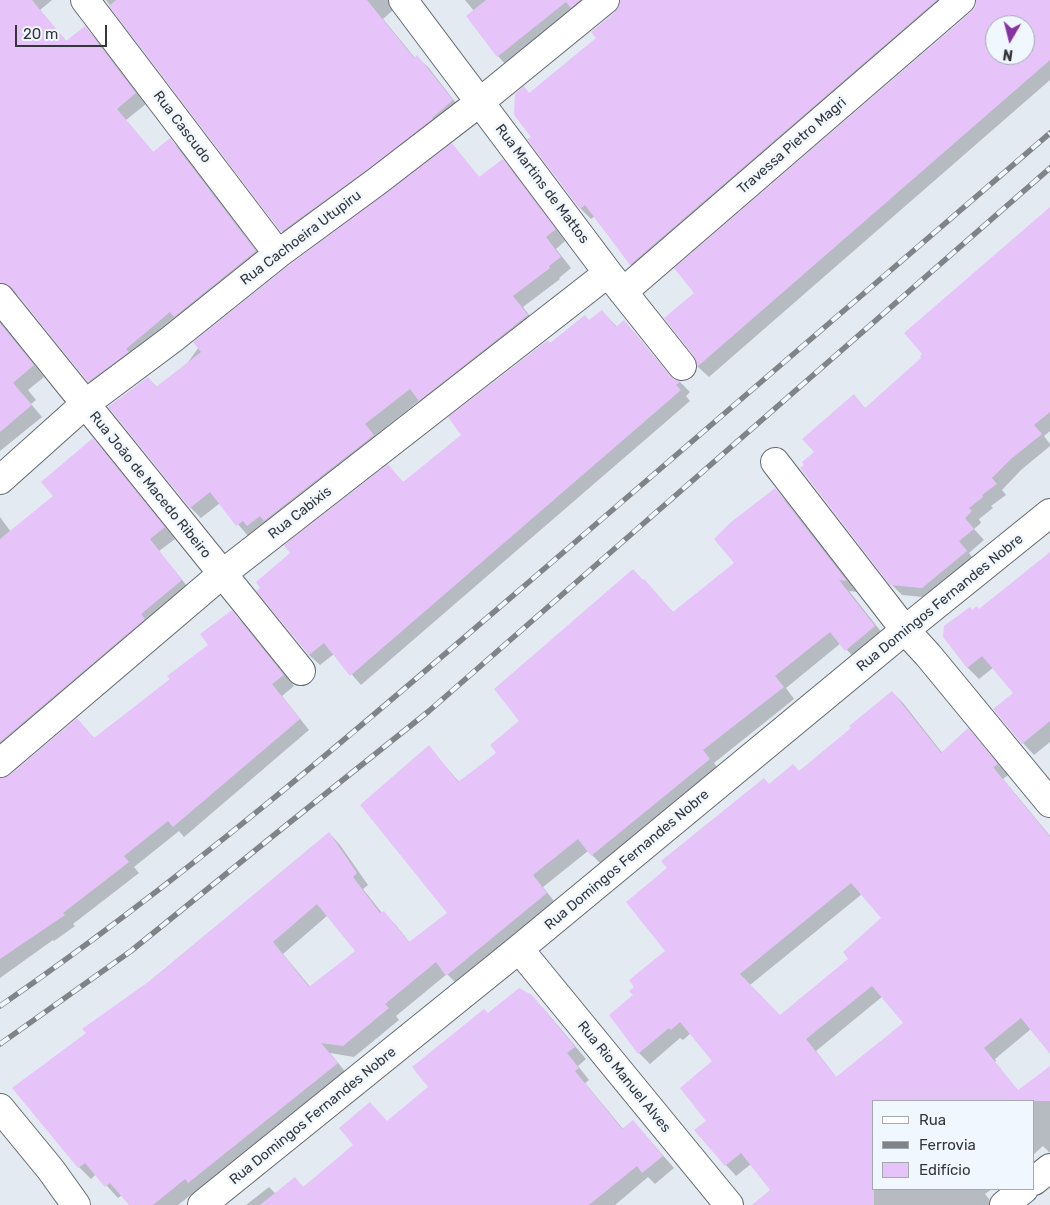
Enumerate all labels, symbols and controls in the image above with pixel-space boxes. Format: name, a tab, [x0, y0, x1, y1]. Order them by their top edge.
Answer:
scale bar	[18, 15, 110, 47]
north arrow	[985, 15, 1035, 65]
text: 20 m	[23, 25, 58, 43]
text: N	[1002, 45, 1014, 63]
street label: Rua Cascudo	[150, 88, 214, 166]
street label: Travessa Pietro Magri	[734, 94, 850, 198]
street label: Rua Martins de Mattos	[492, 121, 592, 247]
street label: Rua Cachoeira Utupiru	[237, 187, 365, 289]
street label: Rua João de Macedo Ribeiro	[86, 408, 214, 562]
street label: Rua Cabixis	[265, 483, 335, 543]
street label: Rua Domingos Fernandes Nobre	[853, 531, 1027, 675]
street label: Rua Domingos Fernandes Nobre	[541, 786, 713, 934]
street label: Rua Rio Manuel Alves	[574, 1018, 674, 1136]
street label: Rua Domingos Fernandes Nobre	[226, 1044, 400, 1188]
legend	[872, 1100, 1035, 1190]
text: Rua	[919, 1111, 946, 1129]
text: Ferrovia	[919, 1136, 976, 1154]
text: Edifício	[919, 1161, 971, 1179]

